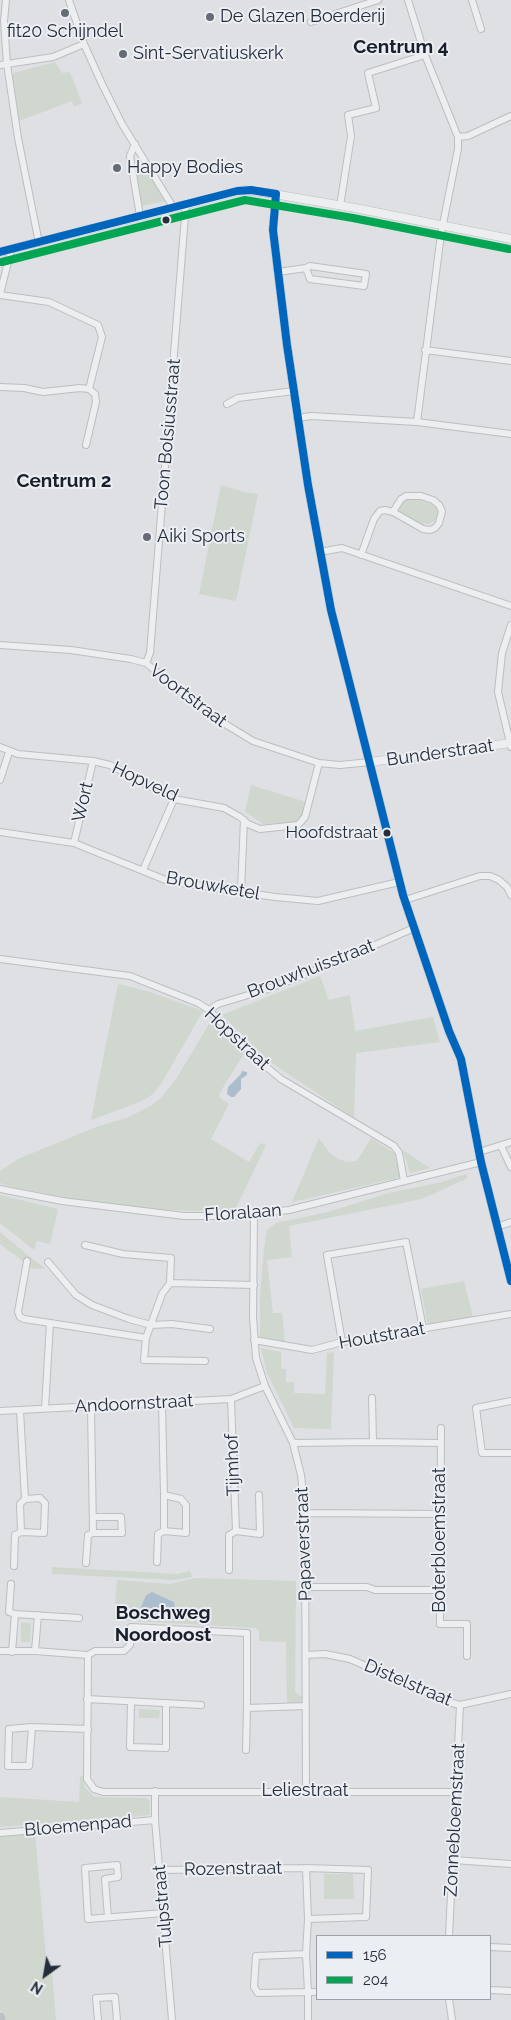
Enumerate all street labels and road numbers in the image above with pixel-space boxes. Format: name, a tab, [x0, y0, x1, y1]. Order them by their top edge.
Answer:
street label: Toon Bolsiusstraat	[151, 358, 185, 510]
street label: Voortstraat	[145, 660, 231, 732]
street label: Bunderstraat	[385, 735, 495, 771]
street label: Hopveld	[108, 757, 182, 807]
street label: Wort	[68, 780, 98, 824]
street label: Brouwketel	[164, 867, 262, 905]
street label: Brouwhuisstraat	[244, 935, 378, 1003]
street label: Hopstraat	[200, 1003, 274, 1075]
street label: Floralaan	[204, 1200, 282, 1226]
street label: Houtstraat	[337, 1318, 427, 1354]
street label: Andoornstraat	[74, 1390, 194, 1418]
street label: Tijmhof	[221, 1433, 245, 1497]
street label: Boterbloemstraat	[429, 1467, 451, 1613]
street label: Papaverstraat	[291, 1487, 317, 1601]
street label: Distelstraat	[361, 1655, 455, 1711]
street label: Zonnebloemstraat	[440, 1743, 470, 1897]
street label: Leliestraat	[262, 1780, 348, 1802]
street label: Bloemenpad	[23, 1811, 133, 1841]
street label: Rozenstraat	[184, 1857, 282, 1881]
street label: Tulpstraat	[149, 1864, 177, 1948]

